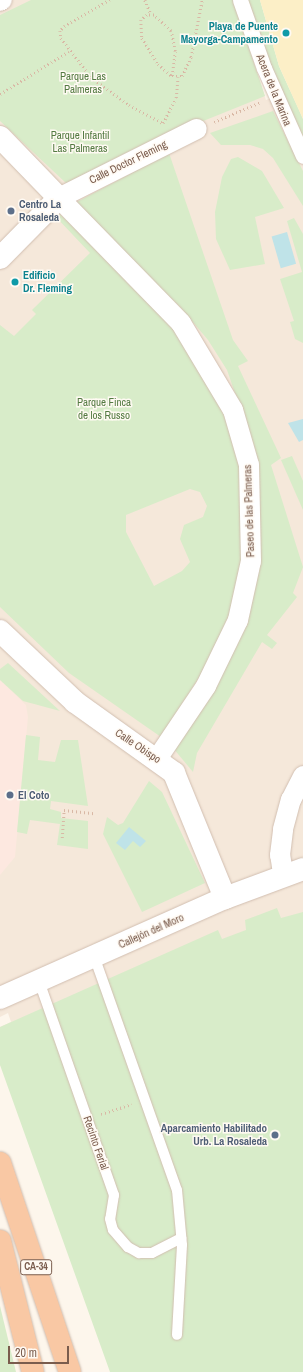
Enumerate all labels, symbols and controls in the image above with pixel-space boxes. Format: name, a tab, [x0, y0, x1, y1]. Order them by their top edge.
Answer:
place label: Playa de Puente Mayorga-Campamento	[181, 20, 278, 46]
marker: Playa de Puente Mayorga-Campamento	[281, 28, 291, 38]
street label: Acera de la Marina	[254, 52, 294, 128]
park label: Parque Las Palmeras	[60, 70, 106, 96]
park label: Parque Infantil Las Palmeras	[51, 129, 109, 155]
street label: Calle Doctor Fleming	[87, 138, 169, 186]
place label: Centro La Rosaleda	[19, 198, 61, 224]
marker: Centro La Rosaleda	[6, 206, 16, 216]
place label: Edificio Dr. Fleming	[23, 269, 72, 295]
marker: Edificio Dr. Fleming	[10, 277, 20, 287]
park label: Parque Finca de los Russo	[77, 396, 131, 422]
street label: Paseo de las Palmeras	[241, 464, 257, 558]
street label: Calle Obispo	[113, 726, 163, 766]
place label: El Coto	[18, 788, 50, 802]
marker: El Coto	[5, 790, 15, 800]
street label: Callejón del Moro	[116, 911, 186, 951]
street label: Recinto Ferial	[81, 1114, 111, 1172]
place label: Aparcamiento Habilitado Urb. La Rosaleda	[161, 1122, 267, 1148]
marker: Aparcamiento Habilitado Urb. La Rosaleda	[270, 1130, 280, 1140]
road number: CA-34	[20, 1259, 52, 1275]
scale bar	[10, 1338, 71, 1364]
text: 20 m	[15, 1345, 37, 1361]

